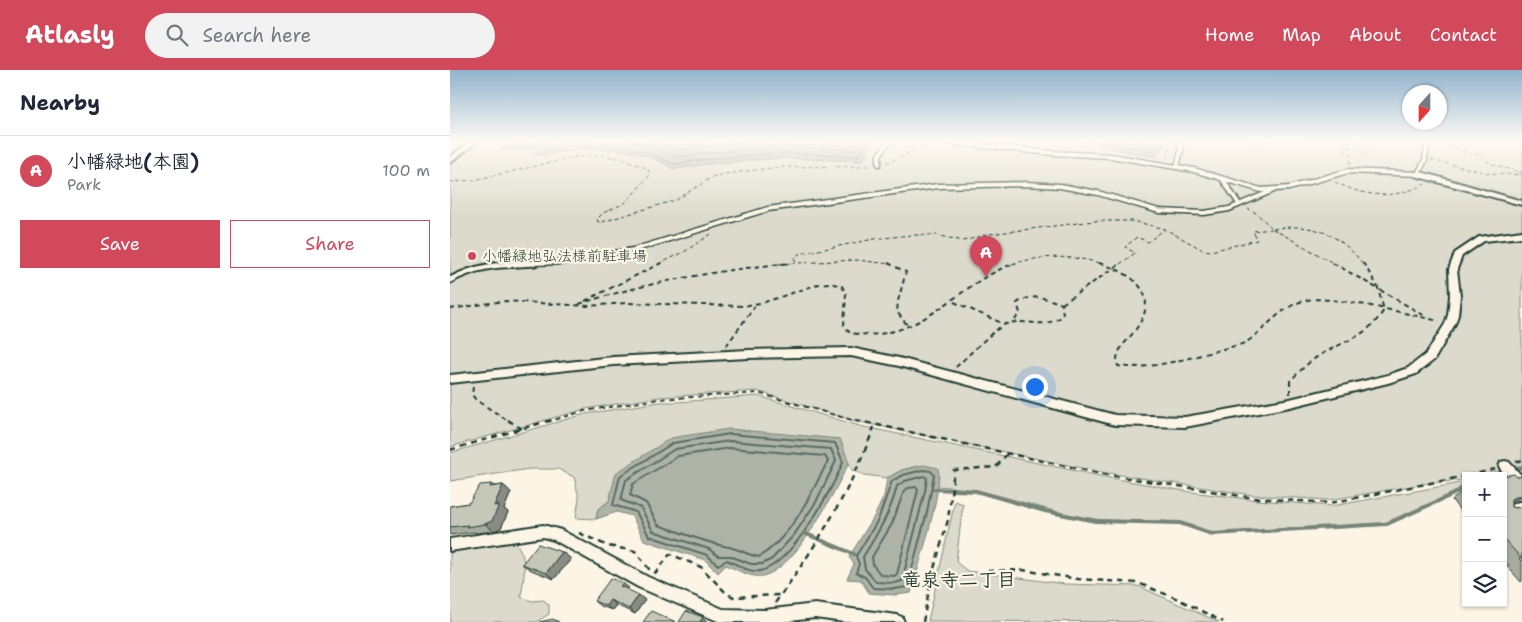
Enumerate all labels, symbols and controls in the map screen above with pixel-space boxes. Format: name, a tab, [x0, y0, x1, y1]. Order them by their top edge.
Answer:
search box	[145, 13, 495, 58]
text: Atlasly	[25, 19, 115, 51]
icon: search	[163, 21, 191, 49]
text: Search here	[203, 23, 311, 48]
text: Home	[1205, 23, 1254, 47]
text: Map	[1282, 23, 1321, 47]
text: About	[1349, 23, 1402, 47]
text: Contact	[1430, 23, 1497, 47]
north arrow	[1402, 85, 1447, 130]
text: Nearby	[20, 89, 100, 117]
text: 小幡緑地(本園)	[67, 149, 199, 174]
text: A	[30, 160, 42, 181]
text: 100 m	[382, 160, 430, 181]
text: Park	[67, 174, 101, 195]
button: Save	[20, 220, 220, 268]
button: Share	[230, 220, 430, 268]
pin: A	[970, 236, 1002, 277]
place label: 小幡緑地弘法様前駐車場	[482, 246, 647, 266]
marker: 小幡緑地弘法様前駐車場	[466, 250, 478, 262]
your location	[1022, 374, 1048, 400]
map controls	[1462, 472, 1507, 607]
button: +	[1462, 472, 1507, 517]
button: −	[1462, 517, 1507, 562]
button: layers	[1462, 562, 1507, 607]
district label: 竜泉寺二丁目	[902, 567, 1016, 592]

